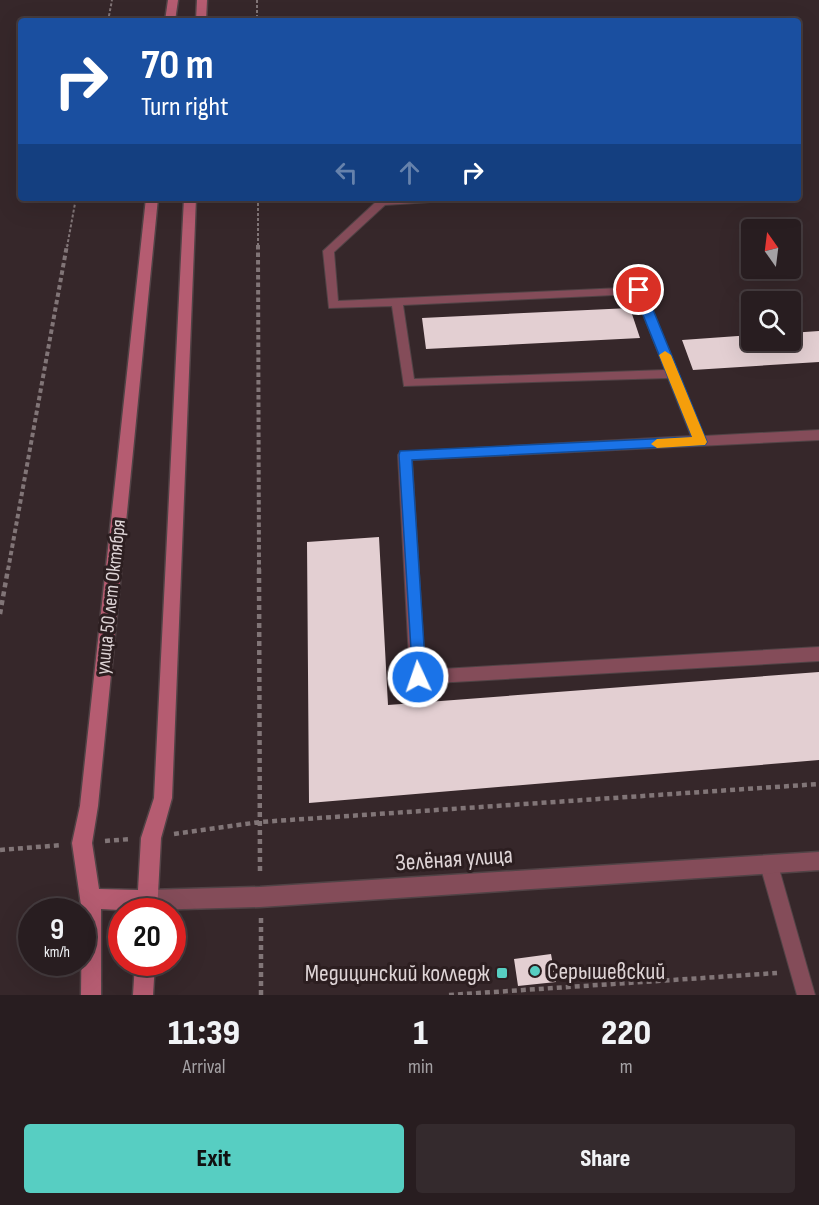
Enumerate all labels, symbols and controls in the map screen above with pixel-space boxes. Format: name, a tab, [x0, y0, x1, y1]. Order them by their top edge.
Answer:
text: 70 m	[141, 40, 214, 91]
icon: right	[42, 42, 120, 120]
text: Turn right	[141, 91, 228, 123]
icon: left	[330, 156, 363, 189]
icon: ahead	[393, 156, 426, 189]
icon: right	[456, 156, 489, 189]
north arrow	[741, 219, 801, 279]
map controls	[741, 219, 801, 351]
pin	[613, 264, 664, 315]
icon: arrive	[622, 273, 655, 306]
button: search	[741, 291, 801, 351]
street label: улица 50 лет Октября	[91, 518, 131, 676]
position arrow	[386, 645, 450, 709]
street label: Зелёная улица	[394, 840, 514, 878]
speed limit sign: 20	[108, 898, 186, 976]
text: 9	[50, 912, 64, 948]
text: km/h	[44, 943, 70, 962]
place label: Серышевский	[547, 957, 665, 986]
place label: Медицинский колледж	[305, 959, 490, 988]
marker: Серышевский	[528, 964, 542, 978]
marker: Медицинский колледж	[495, 966, 509, 980]
text: 11:39	[168, 1012, 240, 1055]
text: 1	[413, 1012, 428, 1055]
text: 220	[601, 1012, 651, 1055]
text: Arrival	[183, 1055, 226, 1079]
text: min	[408, 1055, 433, 1079]
text: m	[620, 1055, 633, 1079]
button: Exit	[24, 1124, 404, 1193]
button: Share	[416, 1124, 795, 1193]

